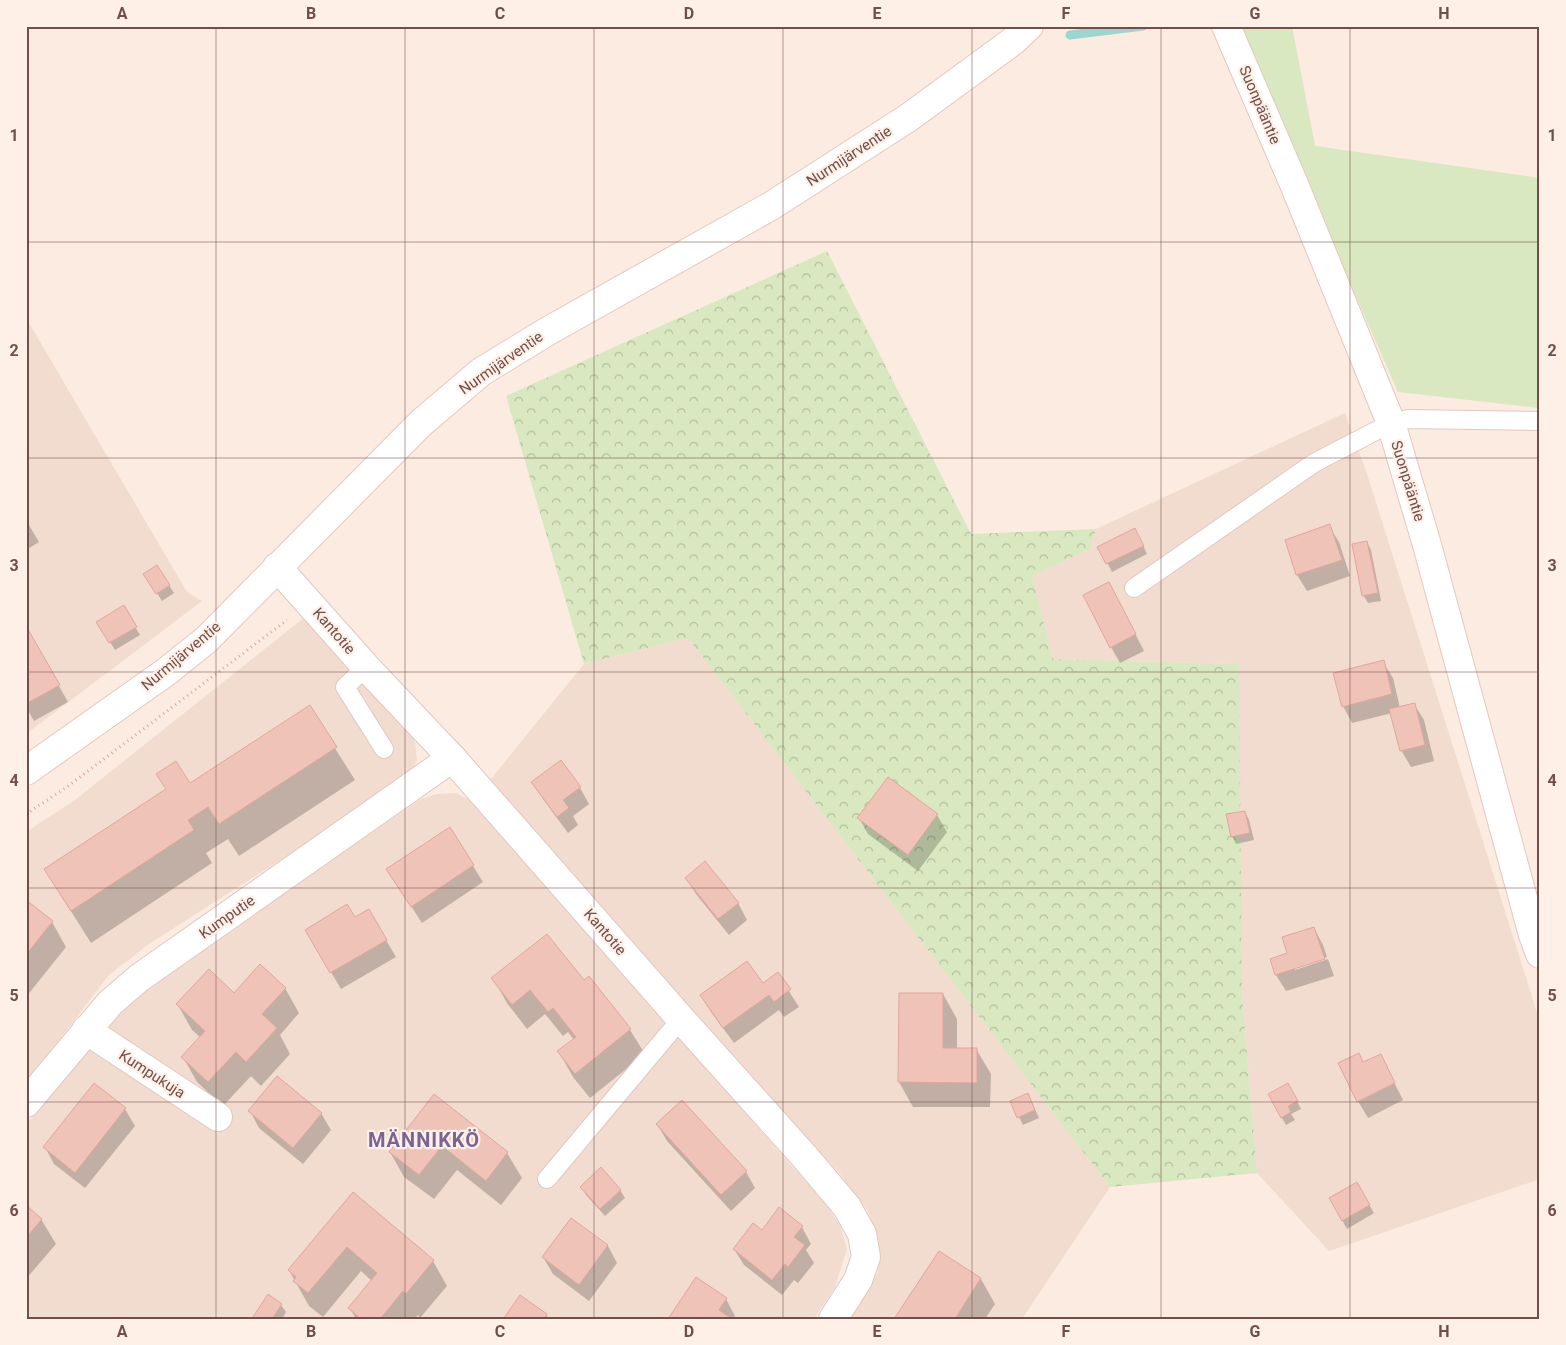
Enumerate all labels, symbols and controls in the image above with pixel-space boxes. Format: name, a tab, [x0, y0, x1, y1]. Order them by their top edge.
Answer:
text: A	[117, 4, 128, 23]
text: B	[306, 4, 316, 23]
text: C	[495, 4, 505, 23]
text: D	[684, 4, 694, 23]
text: E	[873, 4, 882, 23]
text: F	[1062, 4, 1071, 23]
text: G	[1250, 4, 1261, 23]
text: H	[1438, 4, 1450, 23]
street label: Suonpääntie	[1235, 63, 1285, 147]
street label: Nurmijärventie	[803, 122, 895, 190]
text: 1	[9, 126, 19, 145]
text: 1	[1547, 126, 1557, 145]
street label: Nurmijärventie	[456, 328, 546, 398]
text: 2	[9, 341, 19, 360]
text: 2	[1547, 341, 1557, 360]
street label: Suonpääntie	[1387, 438, 1429, 524]
text: 3	[9, 556, 19, 575]
text: 3	[1547, 556, 1557, 575]
street label: Kantotie	[309, 604, 359, 658]
street label: Nurmijärventie	[138, 618, 224, 694]
text: 4	[9, 771, 19, 790]
text: 4	[1547, 771, 1557, 790]
street label: Kumputie	[196, 891, 258, 943]
street label: Kantotie	[580, 905, 630, 959]
text: 5	[9, 986, 19, 1005]
text: 5	[1547, 986, 1557, 1005]
street label: Kumpukuja	[116, 1046, 188, 1102]
district label: MÄNNIKKÖ	[368, 1128, 480, 1152]
text: 6	[9, 1201, 19, 1220]
text: 6	[1547, 1201, 1557, 1220]
text: A	[117, 1322, 128, 1341]
text: B	[306, 1322, 316, 1341]
text: C	[495, 1322, 505, 1341]
text: D	[684, 1322, 694, 1341]
text: E	[873, 1322, 882, 1341]
text: F	[1062, 1322, 1071, 1341]
text: G	[1250, 1322, 1261, 1341]
text: H	[1438, 1322, 1450, 1341]

